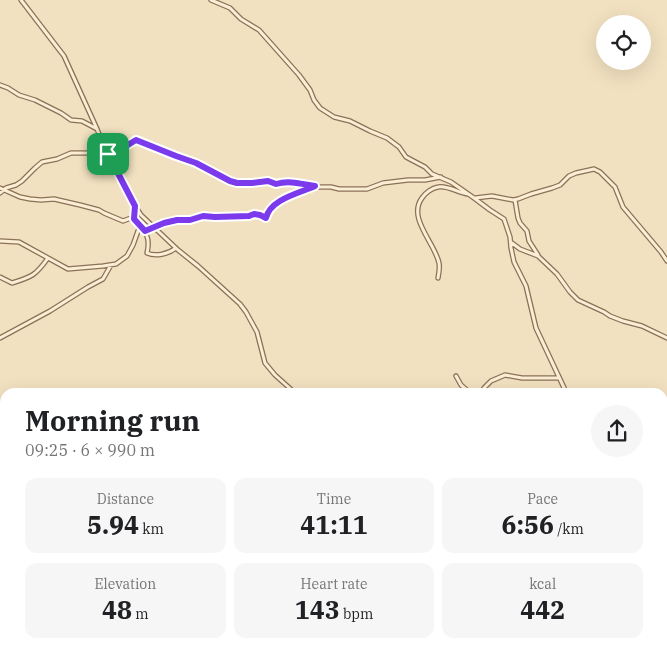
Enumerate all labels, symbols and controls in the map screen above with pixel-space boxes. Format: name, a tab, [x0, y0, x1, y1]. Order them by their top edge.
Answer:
map controls	[596, 15, 651, 70]
button: locate	[596, 15, 651, 70]
pin	[87, 133, 129, 175]
icon: arrive	[94, 140, 122, 168]
text: Morning run	[25, 402, 200, 439]
button: share	[591, 405, 643, 457]
text: 09:25 · 6 × 990 m	[25, 440, 155, 460]
text: Distance	[97, 490, 154, 508]
text: Time	[317, 490, 351, 508]
text: Pace	[527, 490, 558, 508]
text: 5.94	[87, 508, 139, 541]
text: 41:11	[300, 508, 368, 541]
text: 6:56	[501, 508, 554, 541]
text: km	[139, 520, 164, 538]
text: /km	[554, 520, 584, 538]
text: Elevation	[94, 575, 156, 593]
text: Heart rate	[300, 575, 367, 593]
text: kcal	[529, 575, 556, 593]
text: 48	[102, 593, 132, 626]
text: 143	[295, 593, 340, 626]
text: 442	[520, 593, 565, 626]
text: m	[132, 605, 149, 623]
text: bpm	[340, 605, 373, 623]

